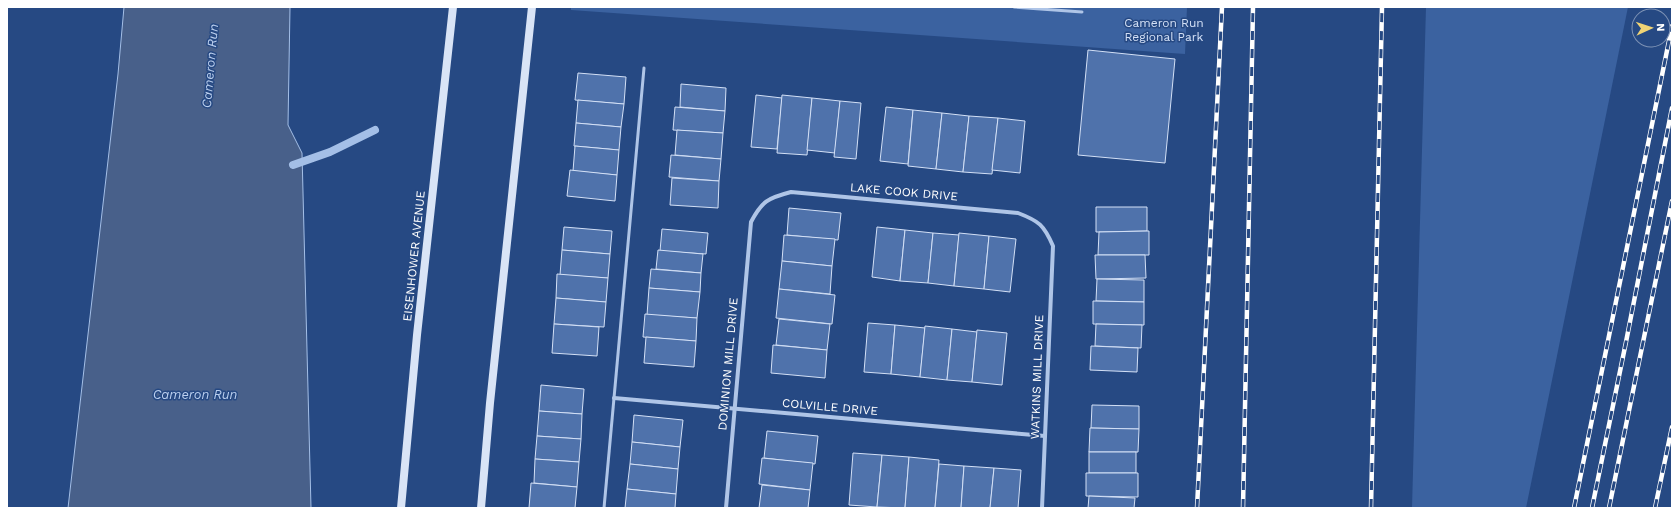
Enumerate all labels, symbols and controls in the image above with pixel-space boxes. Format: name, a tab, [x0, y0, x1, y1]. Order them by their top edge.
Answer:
north arrow	[1631, 8, 1671, 48]
park label: Cameron Run Regional Park	[1124, 16, 1204, 44]
water label: Cameron Run	[199, 23, 221, 109]
text: N	[1654, 23, 1667, 32]
street label: LAKE COOK DRIVE	[849, 180, 959, 204]
street label: EISENHOWER AVENUE	[400, 190, 428, 322]
street label: DOMINION MILL DRIVE	[715, 297, 741, 431]
street label: WATKINS MILL DRIVE	[1028, 314, 1046, 440]
water label: Cameron Run	[153, 387, 238, 402]
street label: COLVILLE DRIVE	[781, 396, 879, 418]

